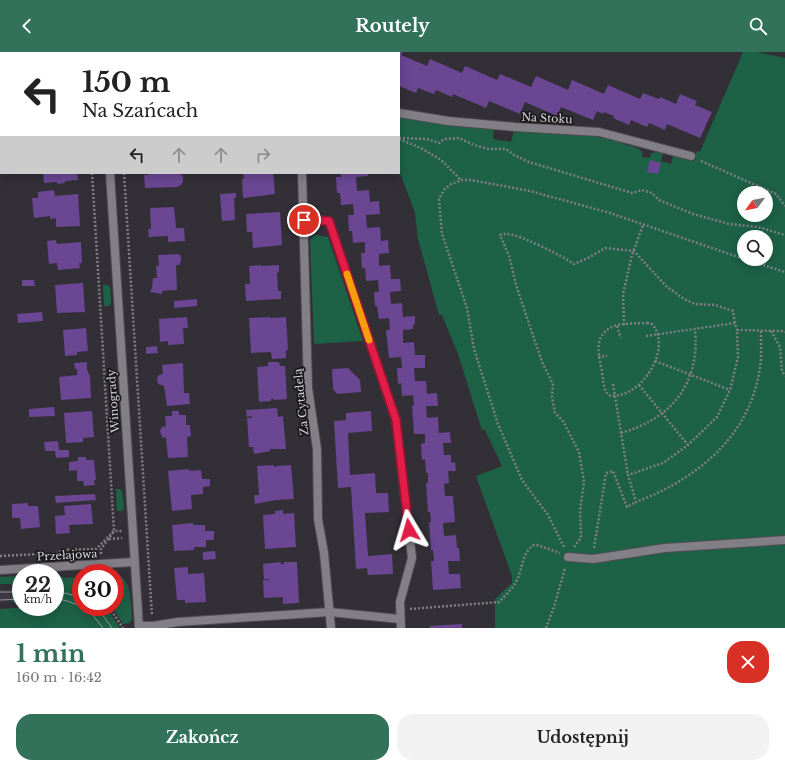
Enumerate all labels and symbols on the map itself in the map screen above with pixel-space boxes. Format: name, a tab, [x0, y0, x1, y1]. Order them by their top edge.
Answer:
street label: Na Stoku	[521, 110, 574, 126]
north arrow	[737, 186, 773, 222]
pin	[287, 203, 321, 237]
street label: Za Cytadelą	[290, 367, 311, 436]
street label: Winogrady	[104, 369, 122, 434]
position arrow	[388, 509, 430, 551]
street label: Przełajowa	[36, 546, 99, 564]
speed limit sign: 30	[72, 564, 124, 616]

